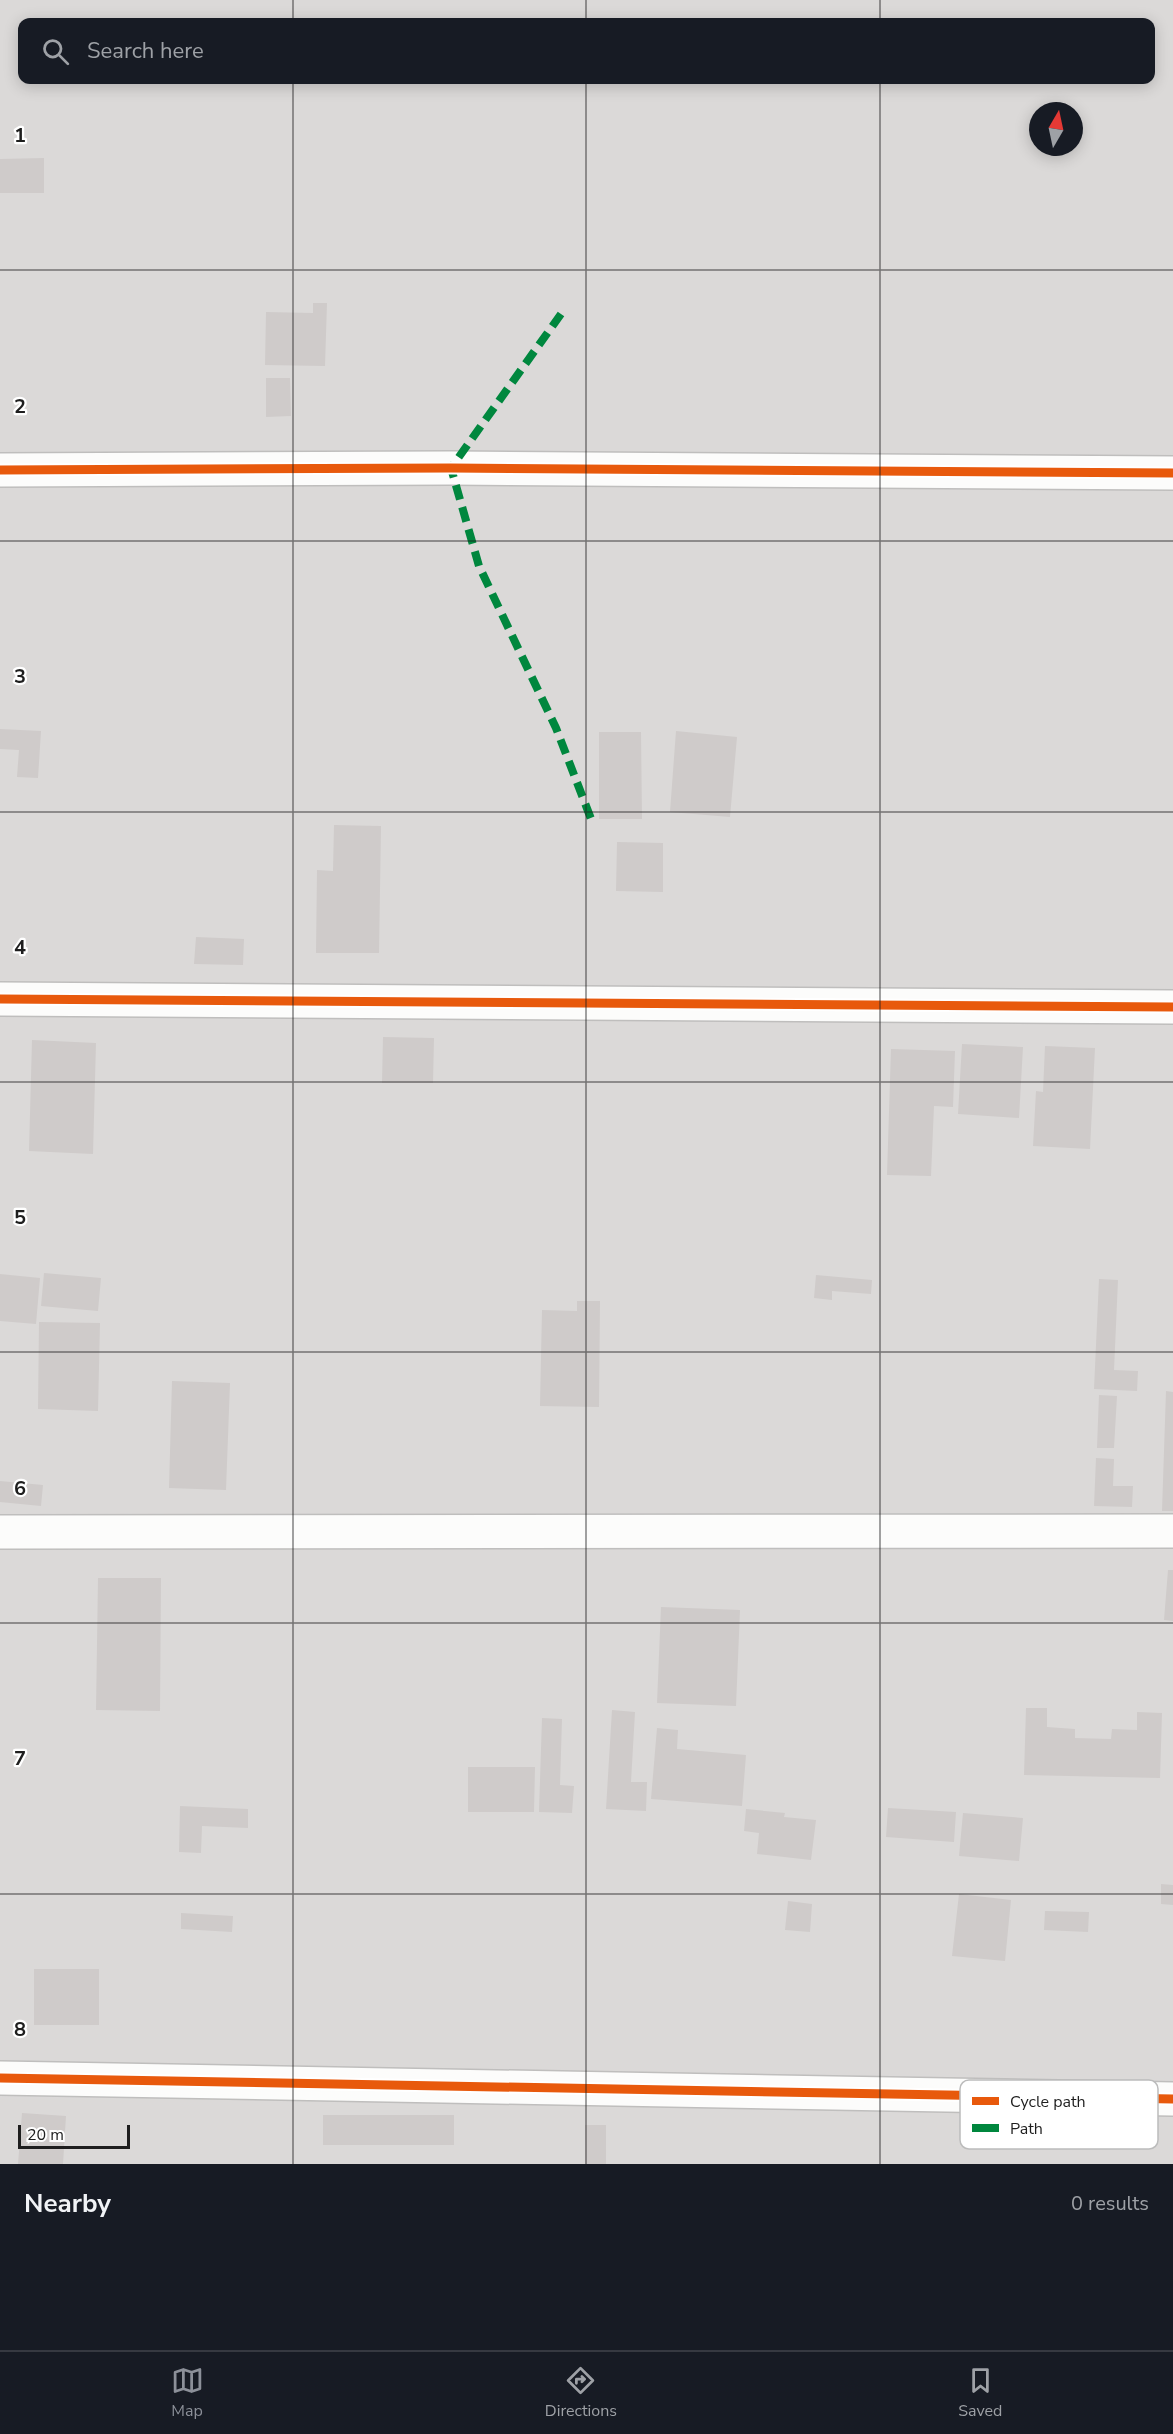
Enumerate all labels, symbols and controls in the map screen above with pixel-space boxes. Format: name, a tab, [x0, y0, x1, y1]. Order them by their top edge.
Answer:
search box	[18, 18, 1155, 84]
icon: search	[39, 35, 72, 68]
text: Search here	[87, 36, 204, 66]
north arrow	[1029, 102, 1083, 156]
text: 1	[14, 122, 26, 149]
text: 2	[14, 393, 26, 420]
text: 3	[14, 663, 26, 690]
text: 4	[14, 934, 26, 961]
text: 5	[14, 1204, 26, 1231]
text: 6	[14, 1475, 26, 1502]
text: 7	[14, 1745, 26, 1772]
text: 8	[14, 2016, 26, 2043]
legend	[960, 2080, 1158, 2149]
text: Cycle path	[1010, 2091, 1086, 2113]
text: Path	[1010, 2118, 1043, 2140]
scale bar	[18, 2122, 130, 2150]
text: 20 m	[27, 2124, 64, 2146]
text: Nearby	[24, 2186, 111, 2221]
text: 0 results	[1071, 2190, 1149, 2217]
tab: Map	[171, 2364, 204, 2422]
tab: Directions	[545, 2364, 617, 2422]
tab: Saved	[958, 2364, 1002, 2422]

